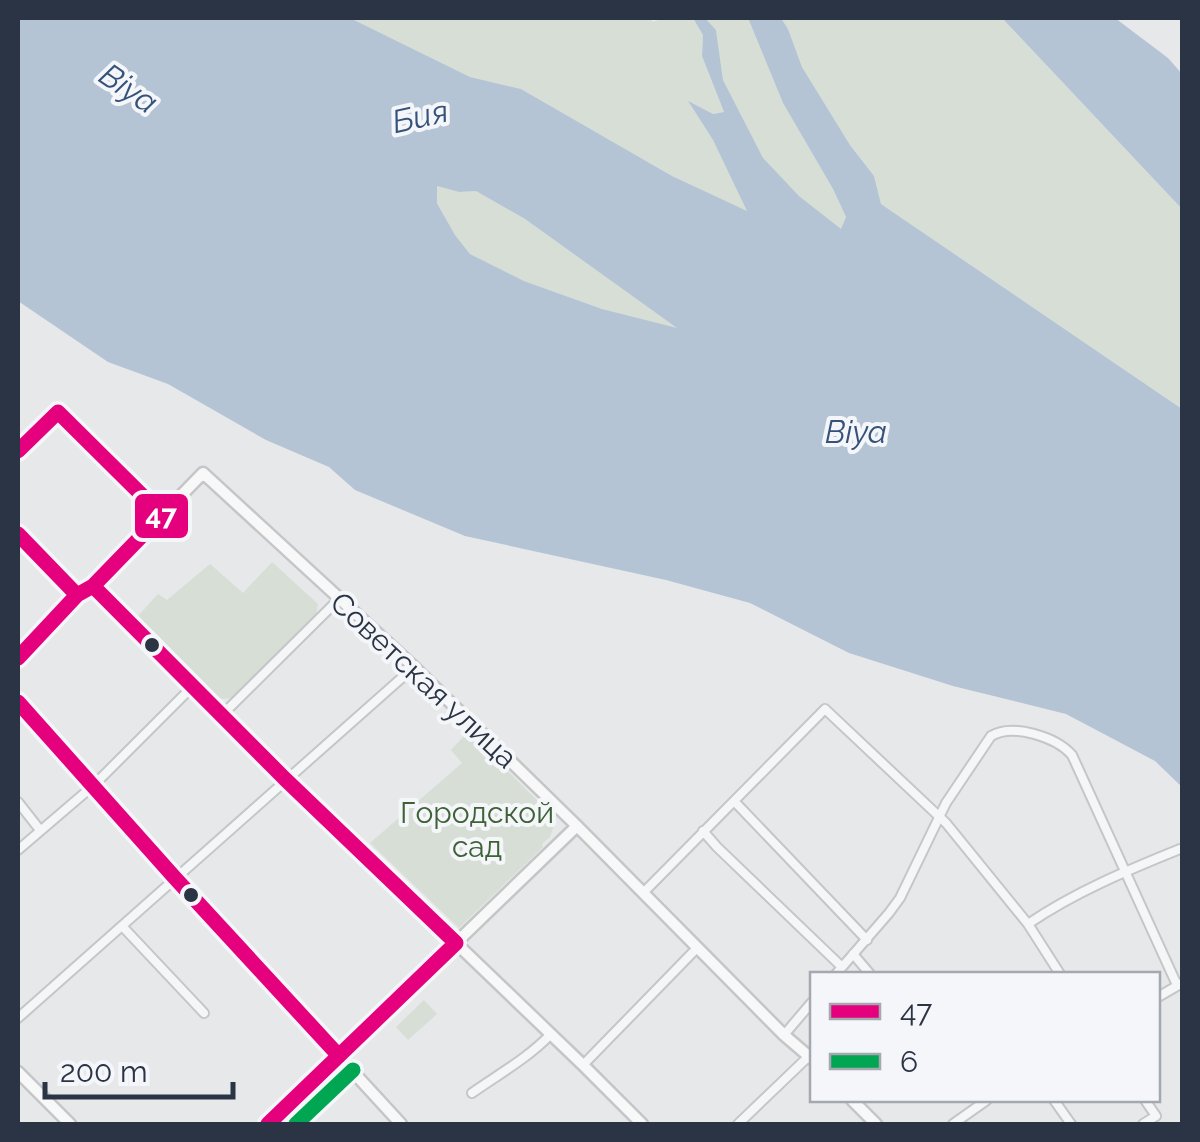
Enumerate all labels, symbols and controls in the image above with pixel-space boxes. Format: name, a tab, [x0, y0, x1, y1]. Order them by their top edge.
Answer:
water label: Biya	[93, 55, 165, 121]
water label: Бия	[388, 92, 452, 140]
water label: Biya	[825, 413, 887, 450]
line badge: 47	[133, 492, 190, 540]
text: 47	[145, 499, 177, 532]
street label: Советская улица	[324, 585, 524, 775]
unlabelled marker	[142, 635, 162, 655]
park label: Городской сад	[400, 795, 554, 864]
unlabelled marker	[181, 885, 201, 905]
legend	[810, 972, 1160, 1102]
text: 47	[900, 994, 932, 1029]
scale bar	[45, 1037, 232, 1099]
text: 6	[900, 1044, 918, 1079]
text: 200 m	[60, 1054, 148, 1089]

